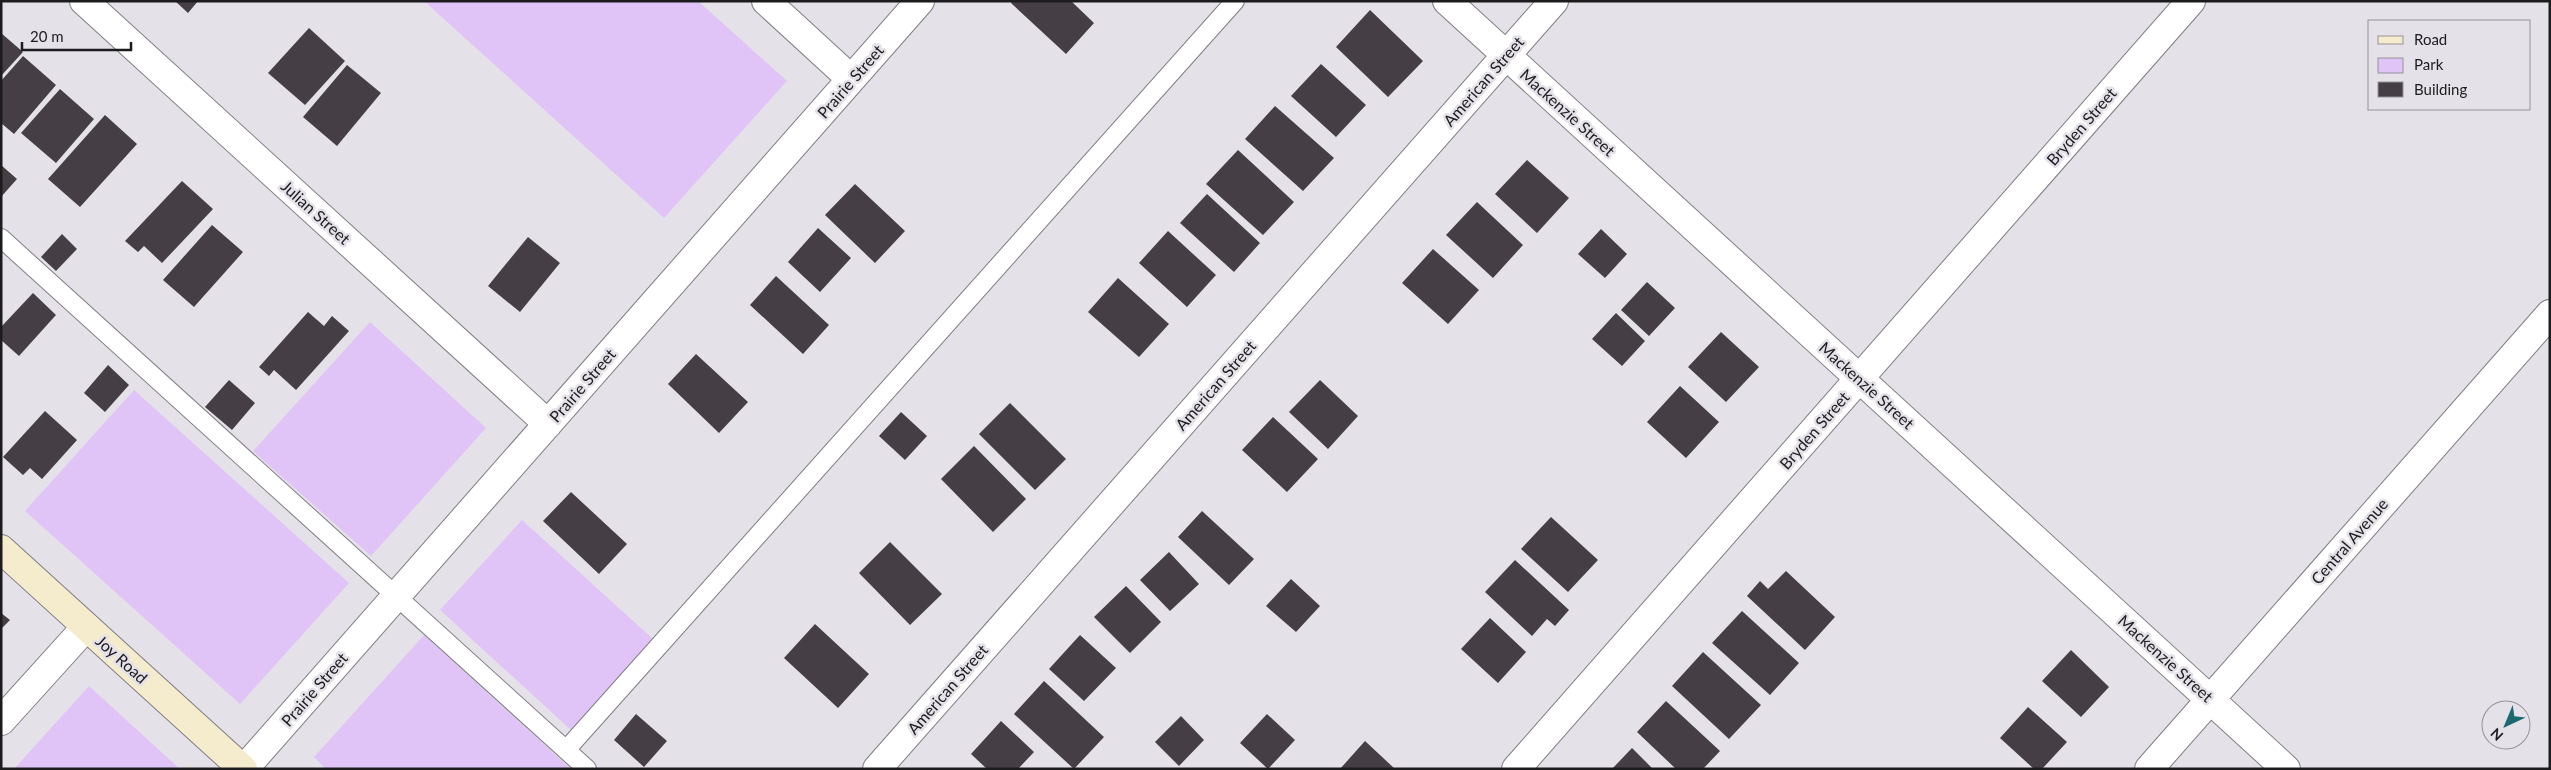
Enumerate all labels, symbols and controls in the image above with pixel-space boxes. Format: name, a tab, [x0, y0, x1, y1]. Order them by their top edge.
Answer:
scale bar	[22, 20, 131, 52]
legend	[2368, 20, 2531, 110]
text: 20 m	[30, 27, 64, 45]
text: Road	[2414, 30, 2447, 48]
street label: American Street	[1439, 32, 1527, 130]
street label: Prairie Street	[813, 40, 887, 122]
text: Park	[2414, 55, 2444, 73]
street label: Mackenzie Street	[1517, 64, 1620, 160]
text: Building	[2414, 80, 2467, 98]
street label: Bryden Street	[2042, 83, 2120, 169]
street label: Julian Street	[278, 176, 355, 248]
street label: American Street	[1171, 336, 1259, 434]
street label: Mackenzie Street	[1816, 337, 1919, 433]
street label: Prairie Street	[545, 344, 619, 426]
street label: Bryden Street	[1775, 387, 1853, 473]
street label: Central Avenue	[2307, 494, 2391, 588]
street label: Mackenzie Street	[2115, 610, 2218, 706]
street label: Joy Road	[92, 631, 152, 687]
street label: American Street	[903, 640, 991, 738]
street label: Prairie Street	[277, 648, 351, 730]
north arrow	[2481, 700, 2531, 750]
text: N	[2487, 725, 2506, 745]

